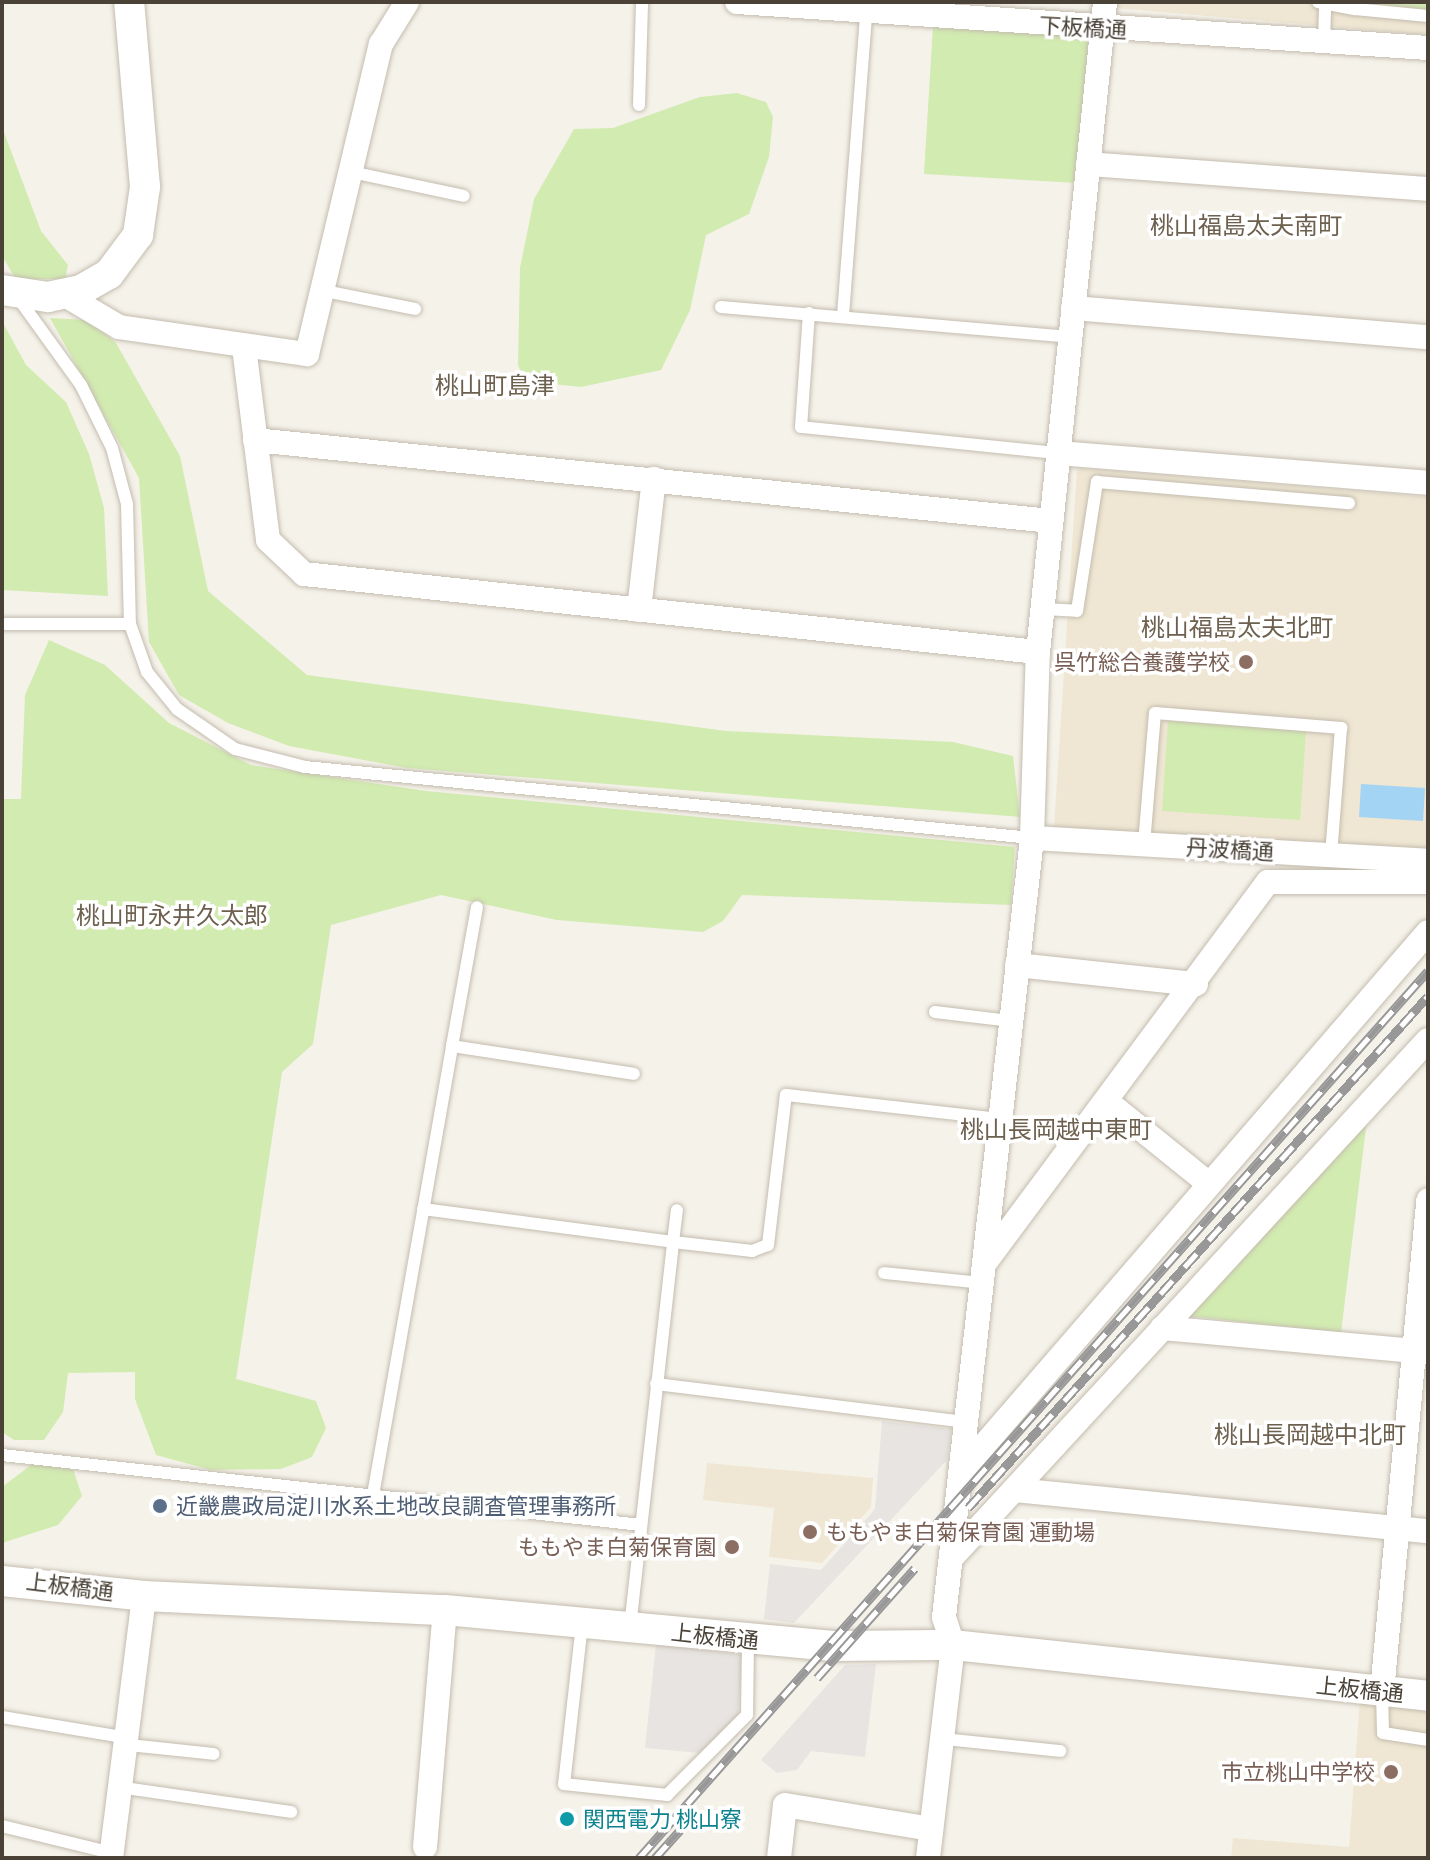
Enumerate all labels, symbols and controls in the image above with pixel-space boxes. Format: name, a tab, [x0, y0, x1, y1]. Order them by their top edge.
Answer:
street label: 下板橋通	[1038, 12, 1128, 42]
district label: 桃山福島太夫南町	[1150, 211, 1342, 239]
district label: 桃山町島津	[435, 371, 555, 399]
district label: 桃山福島太夫北町	[1141, 613, 1333, 641]
place label: 呉竹総合養護学校	[1054, 649, 1230, 675]
marker: 呉竹総合養護学校	[1237, 653, 1255, 671]
street label: 丹波橋通	[1185, 834, 1275, 864]
district label: 桃山町永井久太郎	[76, 901, 268, 929]
district label: 桃山長岡越中東町	[960, 1115, 1152, 1143]
district label: 桃山長岡越中北町	[1214, 1420, 1406, 1448]
place label: 近畿農政局淀川水系土地改良調査管理事務所	[176, 1493, 616, 1519]
marker: 近畿農政局淀川水系土地改良調査管理事務所	[151, 1497, 169, 1515]
place label: ももやま白菊保育園 運動場	[826, 1519, 1095, 1545]
marker: ももやま白菊保育園 運動場	[801, 1523, 819, 1541]
place label: ももやま白菊保育園	[518, 1534, 716, 1560]
marker: ももやま白菊保育園	[723, 1538, 741, 1556]
street label: 上板橋通	[25, 1568, 115, 1604]
street label: 上板橋通	[670, 1618, 760, 1654]
street label: 上板橋通	[1315, 1671, 1405, 1707]
place label: 市立桃山中学校	[1221, 1759, 1375, 1785]
marker: 市立桃山中学校	[1382, 1763, 1400, 1781]
place label: 関西電力 桃山寮	[583, 1806, 742, 1832]
marker: 関西電力 桃山寮	[558, 1810, 576, 1828]

